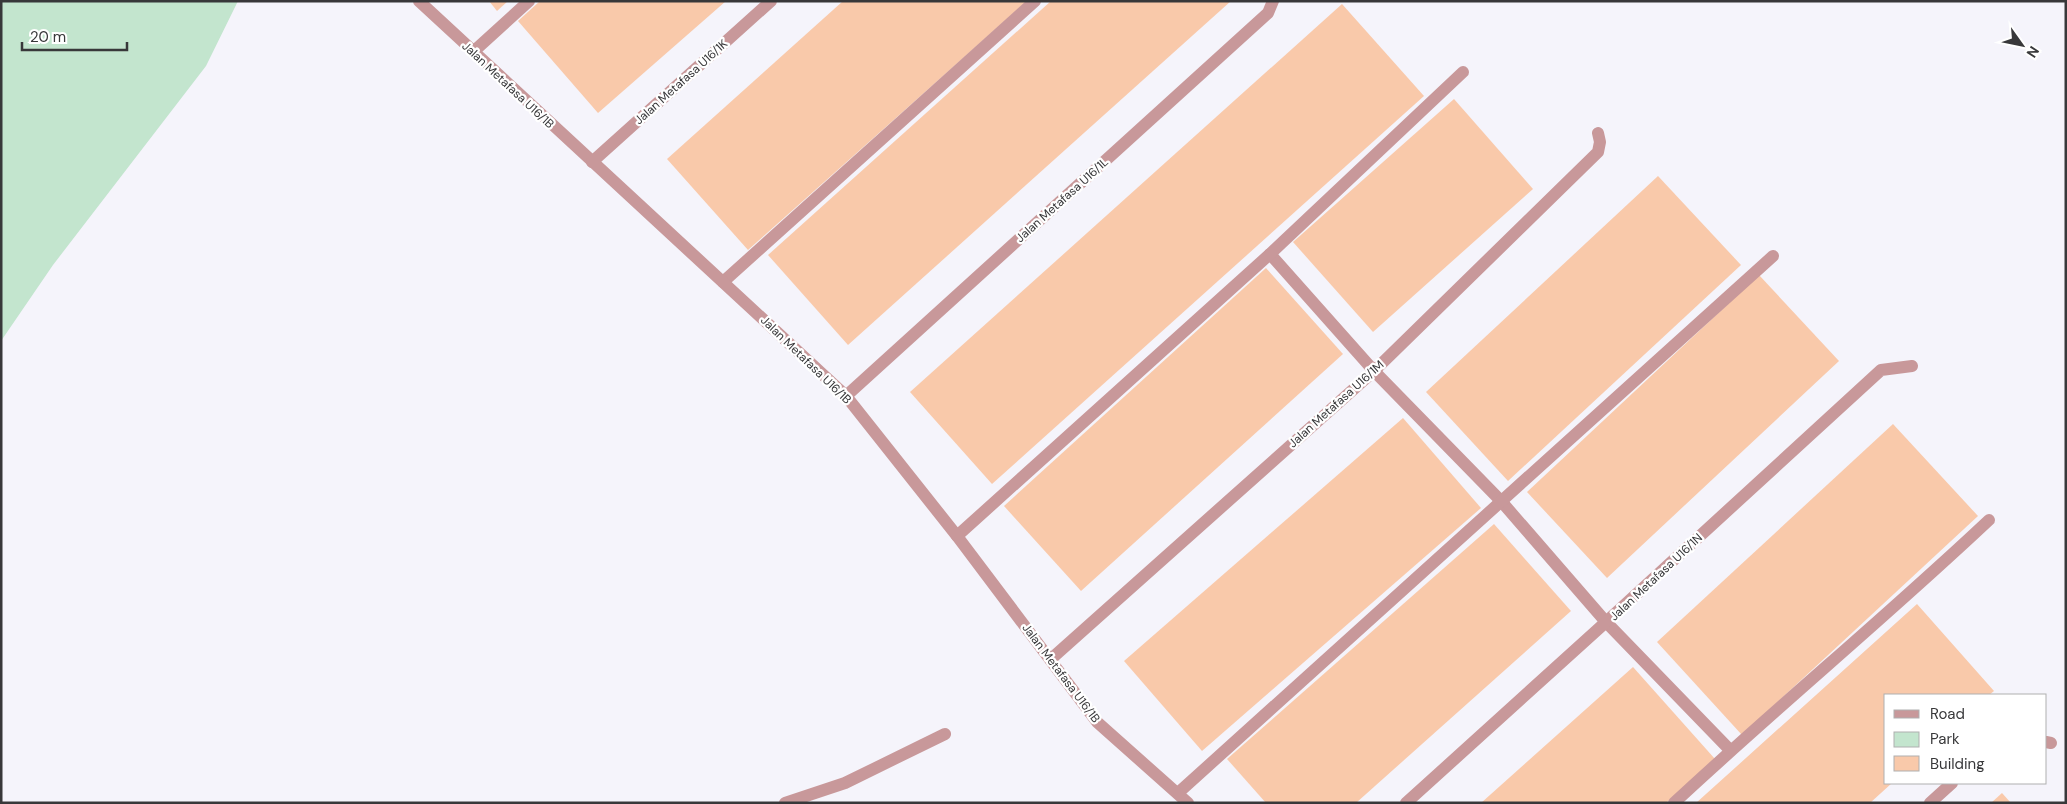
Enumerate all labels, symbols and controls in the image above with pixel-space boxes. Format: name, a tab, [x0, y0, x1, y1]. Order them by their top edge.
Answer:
scale bar	[22, 20, 128, 52]
north arrow	[1997, 20, 2047, 70]
text: 20 m	[30, 27, 66, 47]
street label: Jalan Metafasa U16/1K	[631, 36, 731, 128]
street label: Jalan Metafasa U16/1B	[459, 38, 557, 132]
text: N	[2023, 43, 2043, 61]
street label: Jalan Metafasa U16/1L	[1012, 154, 1112, 246]
street label: Jalan Metafasa U16/1B	[757, 312, 855, 408]
street label: Jalan Metafasa U16/1M	[1285, 357, 1387, 451]
street label: Jalan Metafasa U16/1N	[1606, 530, 1706, 624]
street label: Jalan Metafasa U16/1B	[1018, 620, 1104, 726]
legend	[1884, 694, 2047, 784]
text: Road	[1930, 704, 1965, 724]
text: Park	[1930, 729, 1960, 749]
text: Building	[1930, 754, 1985, 774]

